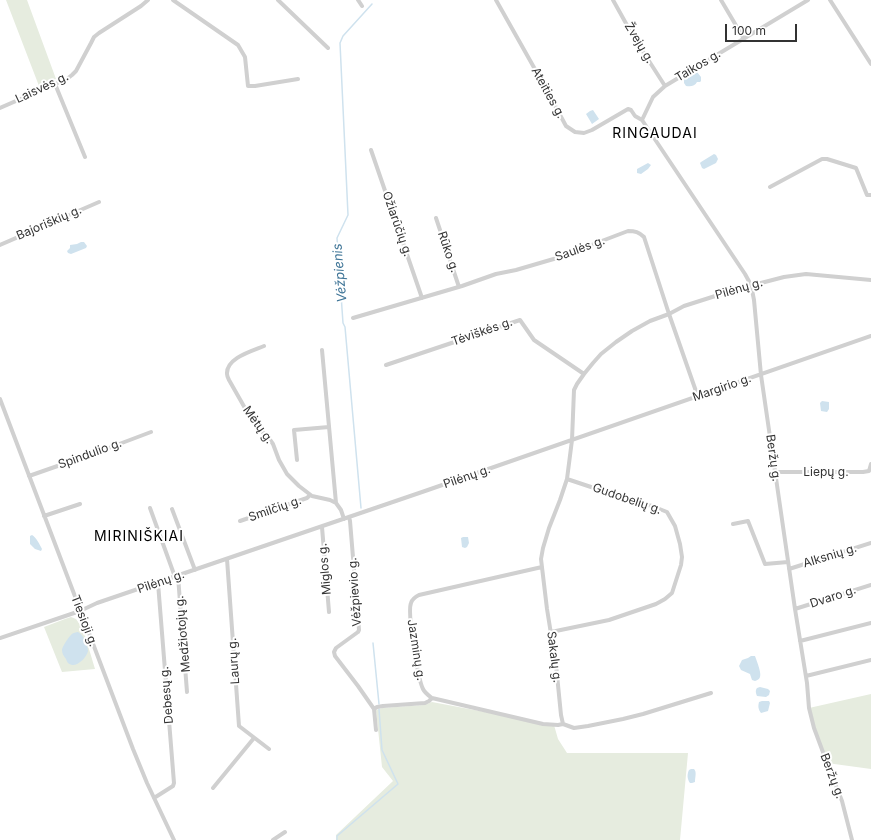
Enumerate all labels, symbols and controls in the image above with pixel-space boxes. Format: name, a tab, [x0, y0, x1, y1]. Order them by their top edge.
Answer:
scale bar	[727, 16, 799, 42]
street label: Žvejų g.	[621, 20, 657, 66]
text: 100 m	[732, 23, 766, 38]
street label: Taikos g.	[673, 47, 723, 85]
street label: Ateities g.	[528, 65, 568, 121]
street label: Laisvės g.	[13, 69, 71, 107]
district label: RINGAUDAI	[612, 126, 698, 142]
street label: Ožiarūčių g.	[379, 189, 415, 259]
street label: Bajoriškių g.	[14, 203, 84, 243]
street label: Rūko g.	[434, 230, 462, 274]
street label: Saulės g.	[553, 233, 607, 265]
water label: Vėžpienis	[330, 243, 350, 303]
street label: Pilėnų g.	[714, 275, 764, 303]
street label: Tėviškės g.	[450, 315, 514, 349]
street label: Margirio g.	[691, 371, 753, 405]
street label: Mėtų g.	[240, 403, 276, 447]
street label: Beržų g.	[763, 434, 783, 482]
street label: Spindulio g.	[56, 436, 124, 472]
street label: Pilėnų g.	[442, 462, 492, 492]
street label: Liepų g.	[803, 465, 849, 479]
street label: Gudobelių g.	[591, 480, 663, 518]
street label: Smilčių g.	[247, 493, 303, 525]
district label: MIRINIŠKIAI	[94, 529, 184, 545]
street label: Alksnių g.	[801, 541, 859, 571]
street label: Miglos g.	[316, 543, 334, 595]
street label: Vėžpievio g.	[345, 557, 365, 627]
street label: Pilėnų g.	[136, 567, 186, 597]
street label: Dvaro g.	[808, 583, 858, 611]
street label: Tiesioji g.	[68, 593, 100, 649]
street label: Medžiotojų g.	[172, 595, 194, 673]
street label: Jazminų g.	[404, 618, 428, 682]
street label: Sakalų g.	[544, 630, 564, 684]
street label: Laurų g.	[225, 637, 243, 685]
street label: Debesų g.	[157, 666, 177, 724]
street label: Beržų g.	[817, 751, 847, 801]

